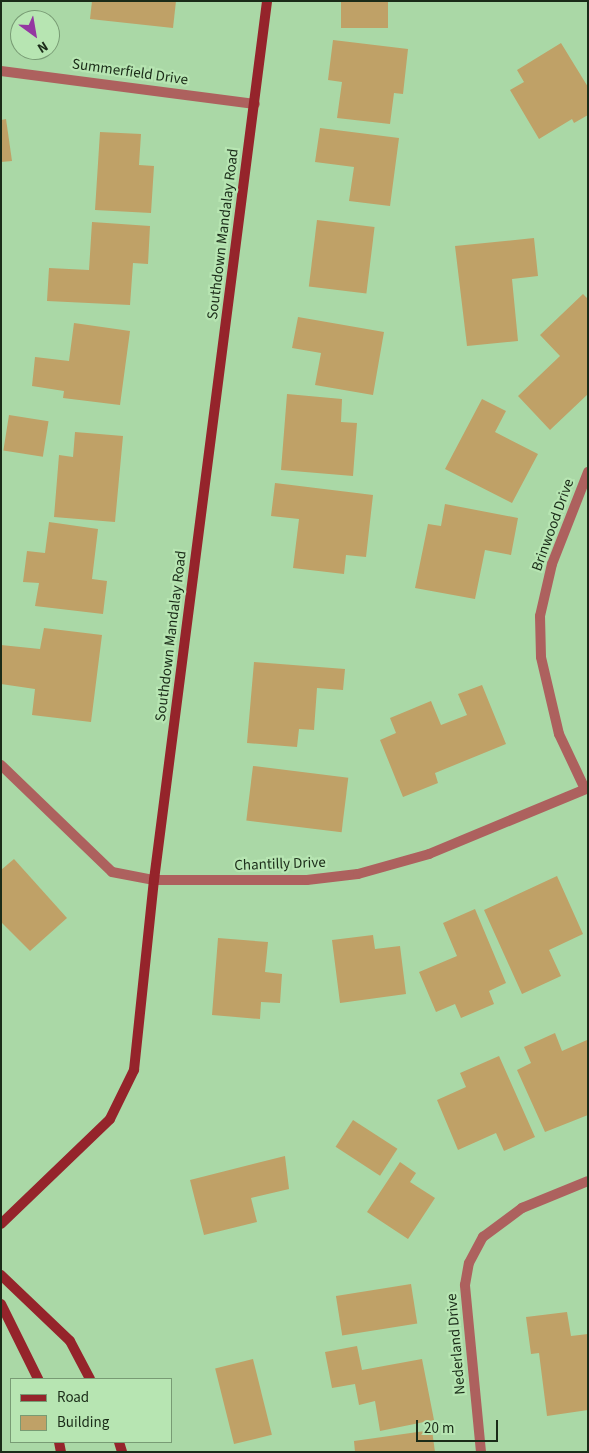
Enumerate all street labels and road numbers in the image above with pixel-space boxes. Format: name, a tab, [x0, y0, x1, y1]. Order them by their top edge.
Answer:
street label: Summerfield Drive	[71, 55, 189, 89]
street label: Southdown Mandalay Road	[204, 148, 242, 320]
street label: Brinwood Drive	[528, 476, 578, 574]
street label: Southdown Mandalay Road	[152, 550, 190, 722]
street label: Chantilly Drive	[234, 853, 326, 875]
street label: Nederland Drive	[443, 1293, 469, 1395]

